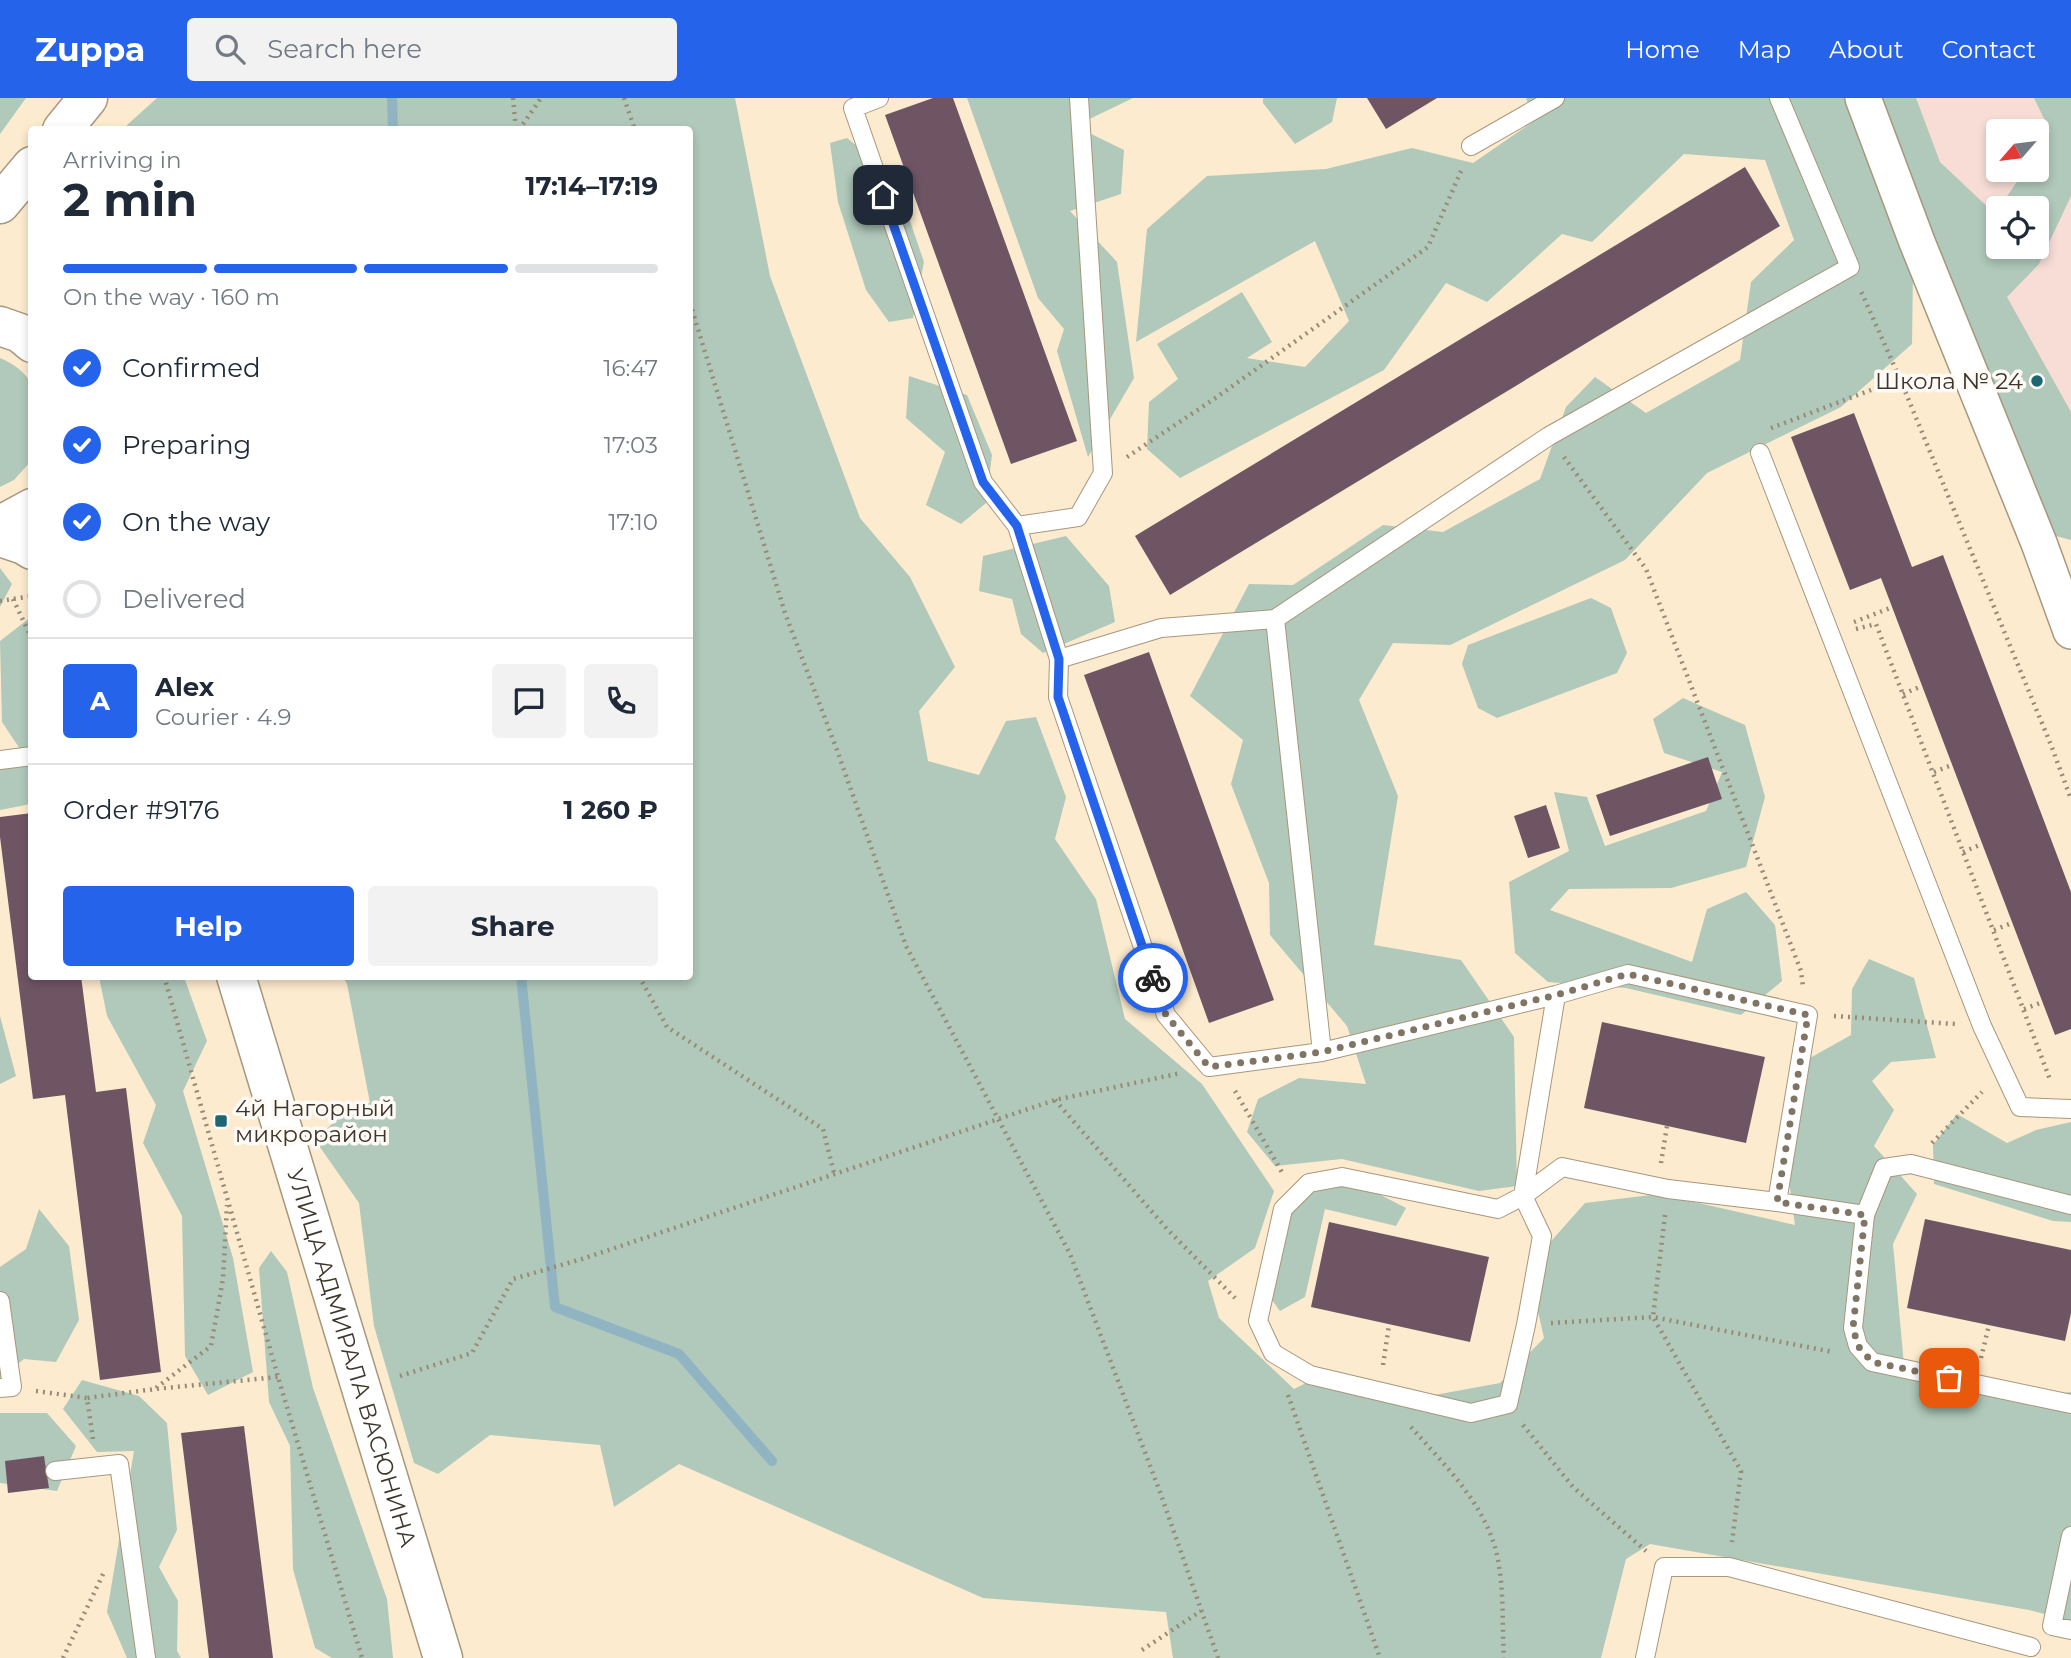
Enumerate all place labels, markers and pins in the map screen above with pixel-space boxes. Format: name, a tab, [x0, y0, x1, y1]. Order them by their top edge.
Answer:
pin	[853, 165, 913, 225]
place label: Школа № 24	[1875, 367, 2023, 395]
marker: Школа № 24	[2029, 373, 2045, 389]
place label: 4й Нагорный микрорайон	[235, 1094, 395, 1148]
marker: 4й Нагорный микрорайон	[213, 1113, 229, 1129]
pin	[1919, 1348, 1979, 1408]

